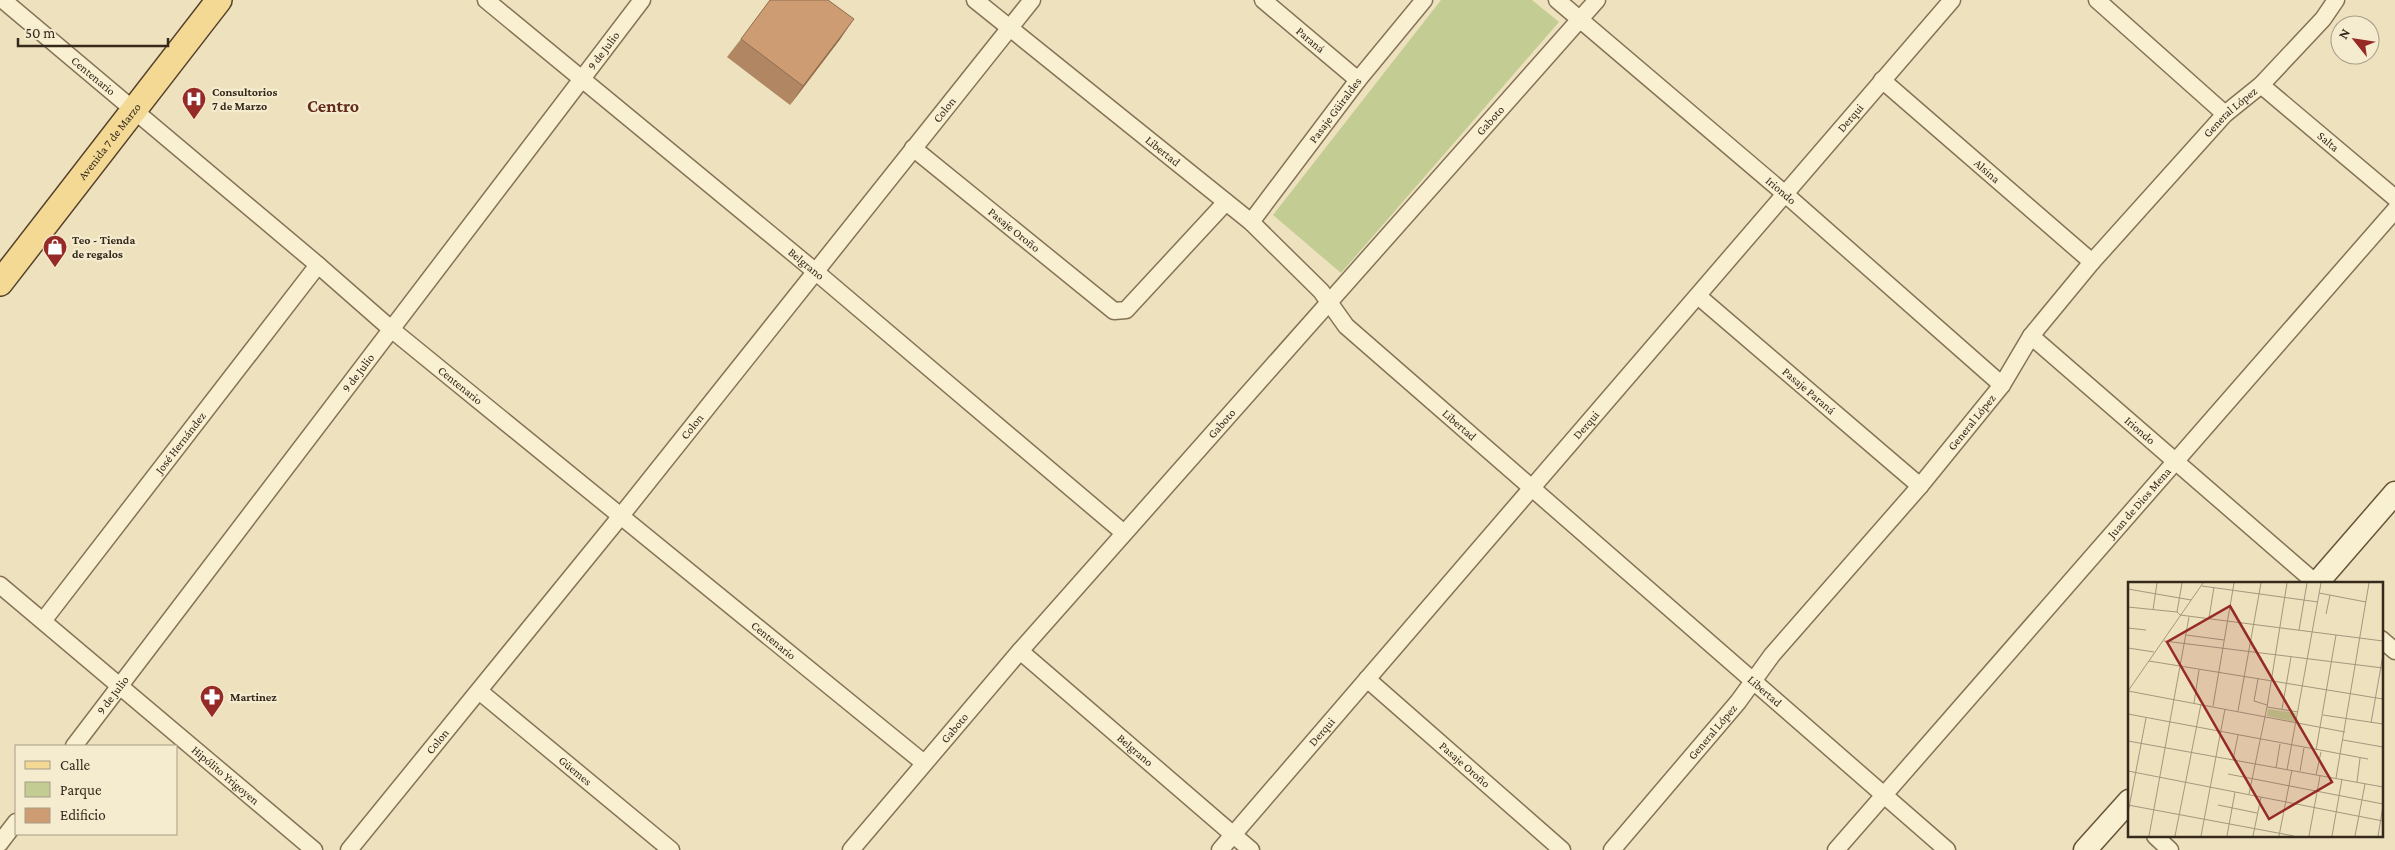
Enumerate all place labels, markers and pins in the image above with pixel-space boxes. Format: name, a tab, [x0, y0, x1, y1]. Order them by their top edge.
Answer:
place label: Consultorios 7 de Marzo	[212, 85, 278, 113]
hospital icon: Consultorios 7 de Marzo	[181, 86, 207, 120]
place label: Teo - Tienda de regalos	[72, 233, 135, 261]
shop icon: Teo - Tienda de regalos	[42, 234, 68, 268]
pharmacy icon: Martinez	[199, 684, 225, 718]
place label: Martinez	[230, 690, 277, 704]

